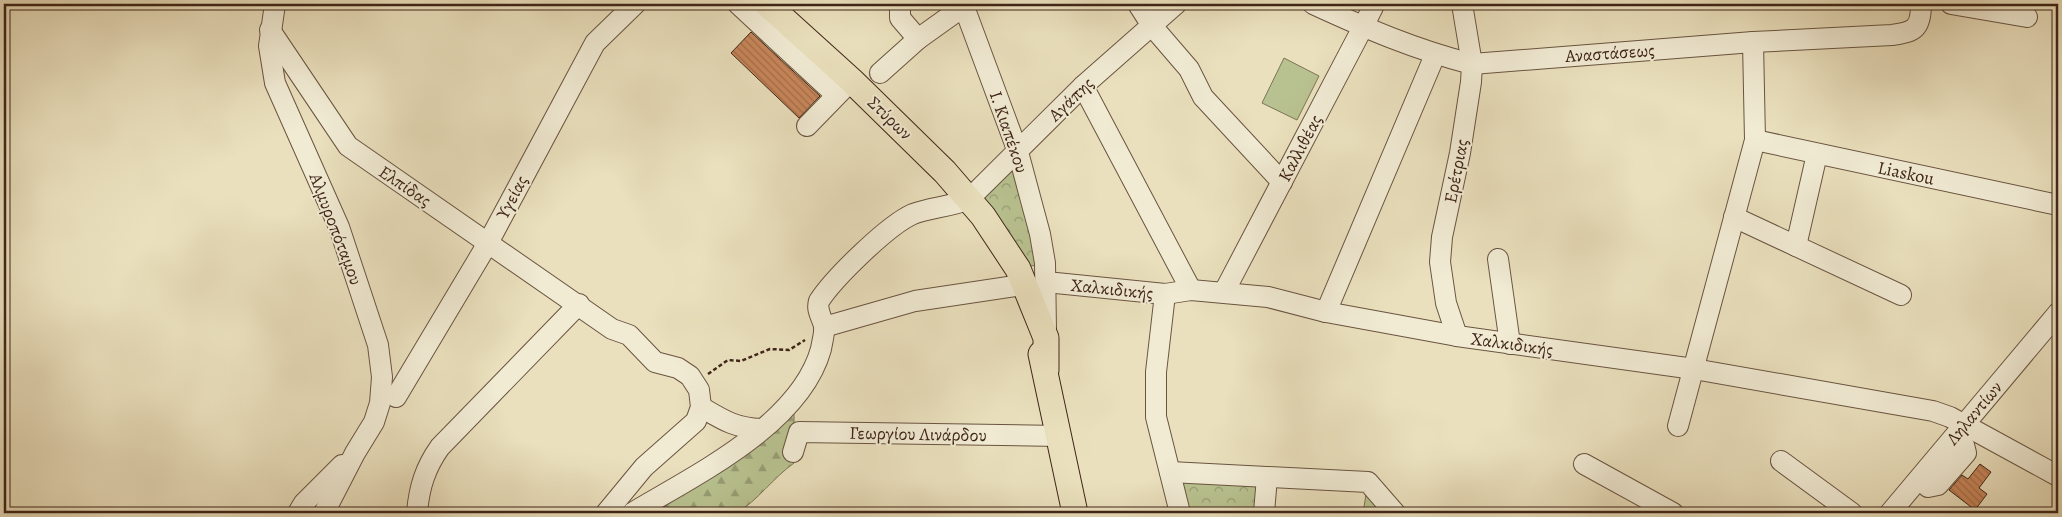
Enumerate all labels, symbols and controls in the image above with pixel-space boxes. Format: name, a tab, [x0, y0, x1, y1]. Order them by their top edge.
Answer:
street label: Αναστάσεως	[1564, 38, 1655, 68]
street label: Αγάπης	[1042, 71, 1099, 127]
street label: Ι. Κιαπέκου	[984, 88, 1034, 176]
street label: Στύρων	[862, 91, 918, 145]
street label: Καλλιθέας	[1272, 110, 1328, 186]
street label: Ερέτριας	[1438, 137, 1474, 205]
street label: Liaskou	[1876, 155, 1937, 191]
street label: Ελπίδας	[374, 160, 436, 212]
street label: Αλμυροπόταμου	[303, 169, 368, 288]
street label: Υγείας	[490, 171, 533, 224]
street label: Χαλκιδικής	[1070, 273, 1154, 305]
street label: Χαλκιδικής	[1469, 326, 1555, 362]
street label: Ληλαντίων	[1940, 376, 2008, 451]
street label: Γεωργίου Λινάρδου	[849, 421, 987, 447]

